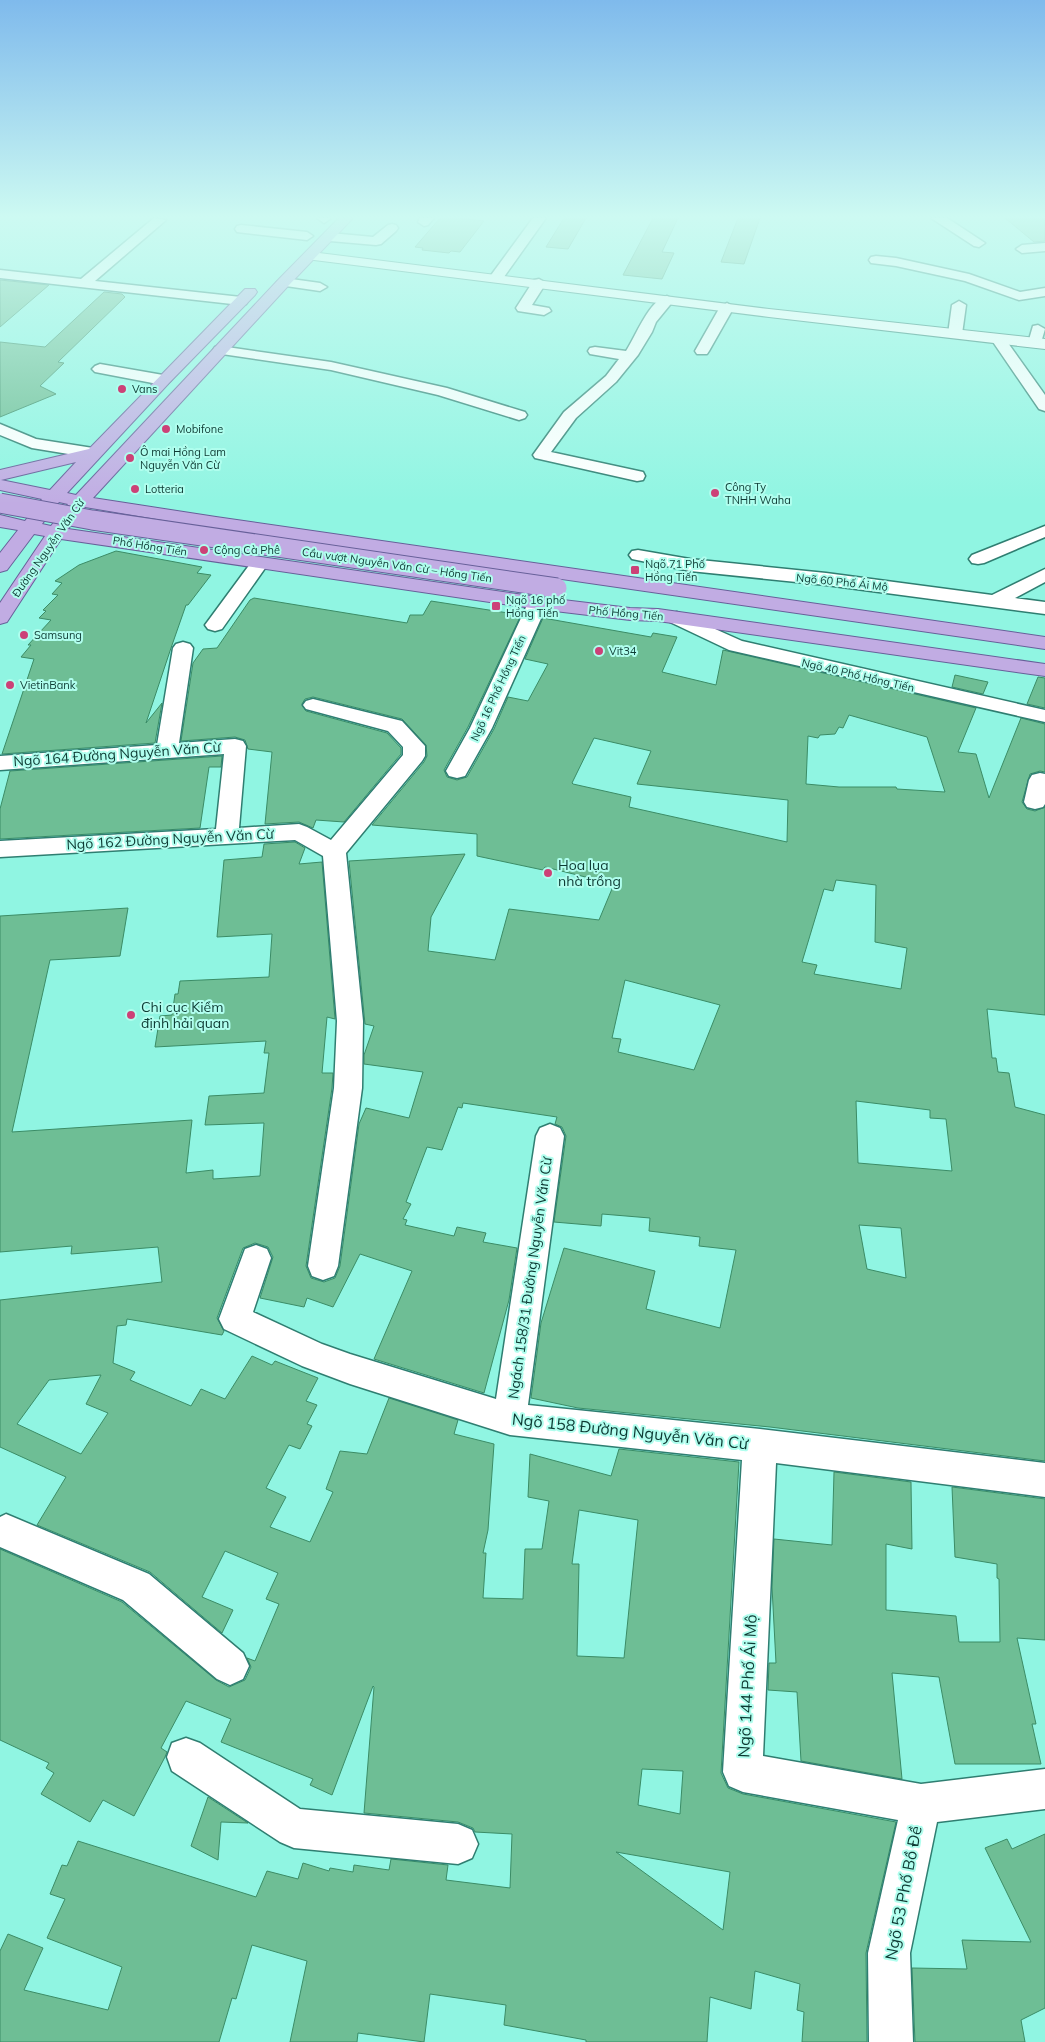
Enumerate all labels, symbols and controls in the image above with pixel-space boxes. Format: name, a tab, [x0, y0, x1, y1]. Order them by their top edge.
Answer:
place label: Vans	[132, 382, 158, 396]
marker: Vans	[116, 383, 128, 395]
place label: Mobifone	[176, 422, 223, 436]
marker: Mobifone	[160, 423, 172, 435]
place label: Ô mai Hồng Lam Nguyễn Văn Cừ	[140, 445, 226, 472]
marker: Ô mai Hồng Lam Nguyễn Văn Cừ	[124, 452, 136, 464]
place label: Công Ty TNHH Waha	[725, 480, 791, 507]
place label: Lotteria	[145, 482, 184, 496]
marker: Lotteria	[129, 483, 141, 495]
marker: Công Ty TNHH Waha	[709, 487, 721, 499]
street label: Đường Nguyễn Văn Cừ	[9, 496, 87, 600]
street label: Phố Hồng Tiến	[112, 533, 188, 559]
place label: Cộng Cà Phê	[214, 543, 280, 557]
marker: Cộng Cà Phê	[198, 544, 210, 556]
street label: Cầu vượt Nguyễn Văn Cừ – Hồng Tiến	[301, 545, 493, 585]
place label: Ngõ 71 Phố Hồng Tiến	[645, 557, 705, 584]
marker: Ngõ 71 Phố Hồng Tiến	[629, 564, 641, 576]
street label: Ngõ 60 Phố Ái Mộ	[795, 570, 889, 594]
place label: Ngõ 16 phố Hồng Tiến	[506, 593, 565, 620]
marker: Ngõ 16 phố Hồng Tiến	[490, 600, 502, 612]
street label: Phố Hồng Tiến	[588, 603, 664, 623]
place label: Samsung	[34, 628, 82, 642]
marker: Samsung	[18, 629, 30, 641]
street label: Ngõ 16 Phố Hồng Tiến	[467, 633, 529, 743]
place label: Vit34	[609, 644, 637, 658]
marker: Vit34	[593, 645, 605, 657]
street label: Ngõ 40 Phố Hồng Tiến	[800, 655, 916, 695]
place label: VietinBank	[20, 678, 76, 692]
marker: VietinBank	[4, 679, 16, 691]
street label: Ngõ 164 Đường Nguyễn Văn Cừ	[13, 738, 222, 770]
street label: Ngõ 162 Đường Nguyễn Văn Cừ	[66, 825, 275, 853]
place label: Hoa lụa nhà trồng	[558, 856, 621, 890]
marker: Hoa lụa nhà trồng	[542, 867, 554, 879]
place label: Chi cục Kiểm định hải quan	[141, 998, 229, 1032]
marker: Chi cục Kiểm định hải quan	[125, 1009, 137, 1021]
street label: Ngách 158/31 Đường Nguyễn Văn Cừ	[504, 1155, 556, 1400]
street label: Ngõ 158 Đường Nguyễn Văn Cừ	[511, 1409, 750, 1453]
street label: Ngõ 144 Phố Ái Mộ	[733, 1614, 761, 1758]
street label: Ngõ 53 Phố Bồ Đề	[880, 1824, 926, 1962]

